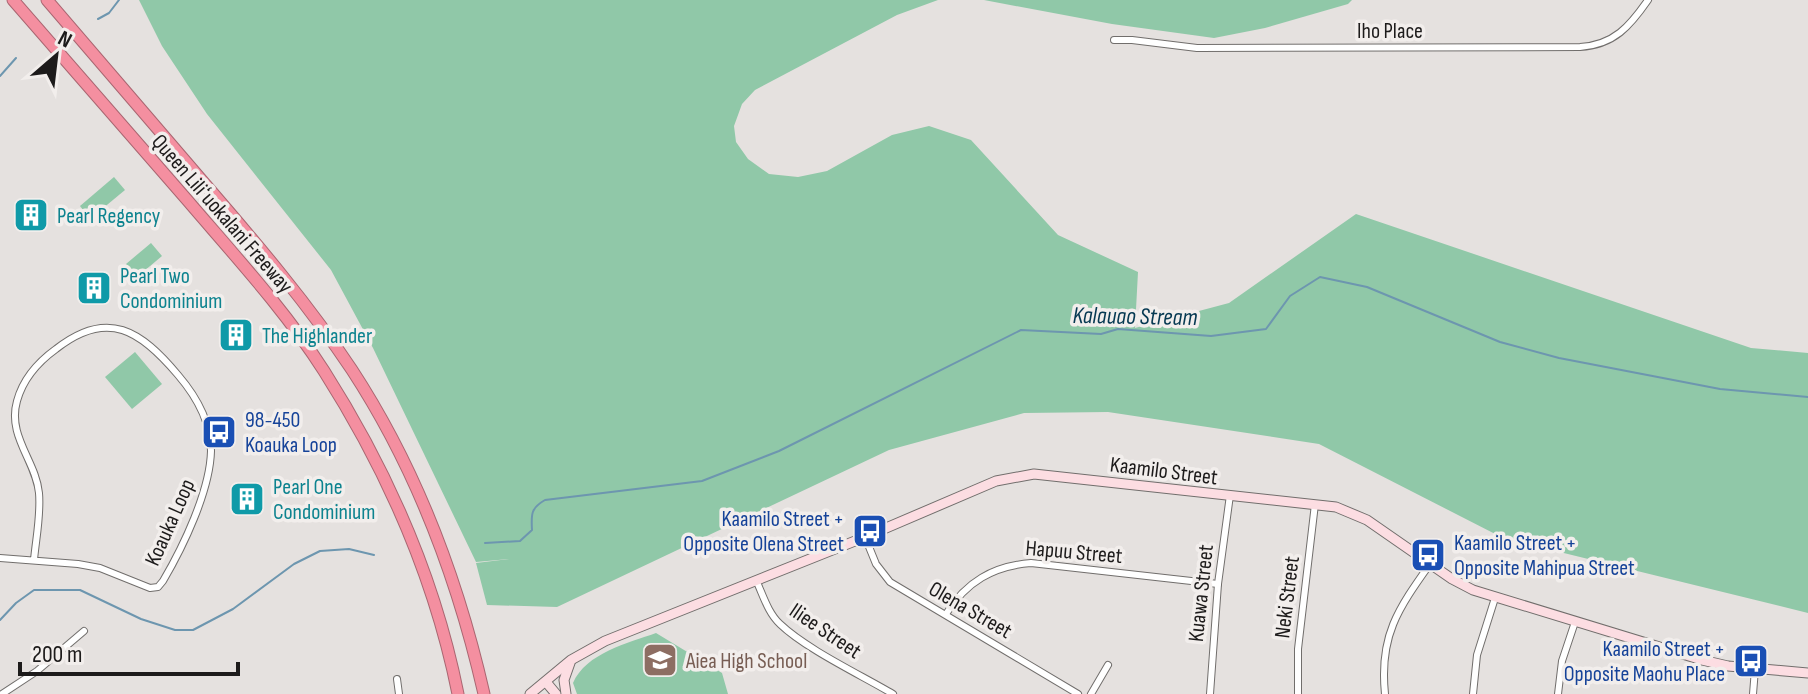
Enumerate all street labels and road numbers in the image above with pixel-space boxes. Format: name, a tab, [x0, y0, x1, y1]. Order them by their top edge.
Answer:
street label: Iho Place	[1357, 18, 1423, 45]
street label: Queen Liliʻuokalani Freeway	[145, 129, 299, 299]
street label: Kaamilo Street	[1109, 451, 1219, 492]
street label: Koauka Loop	[139, 475, 201, 570]
street label: Hapuu Street	[1024, 535, 1124, 570]
street label: Kuawa Street	[1183, 543, 1220, 643]
street label: Neki Street	[1269, 554, 1306, 640]
street label: Olena Street	[924, 576, 1017, 645]
street label: Iliee Street	[784, 597, 866, 665]

